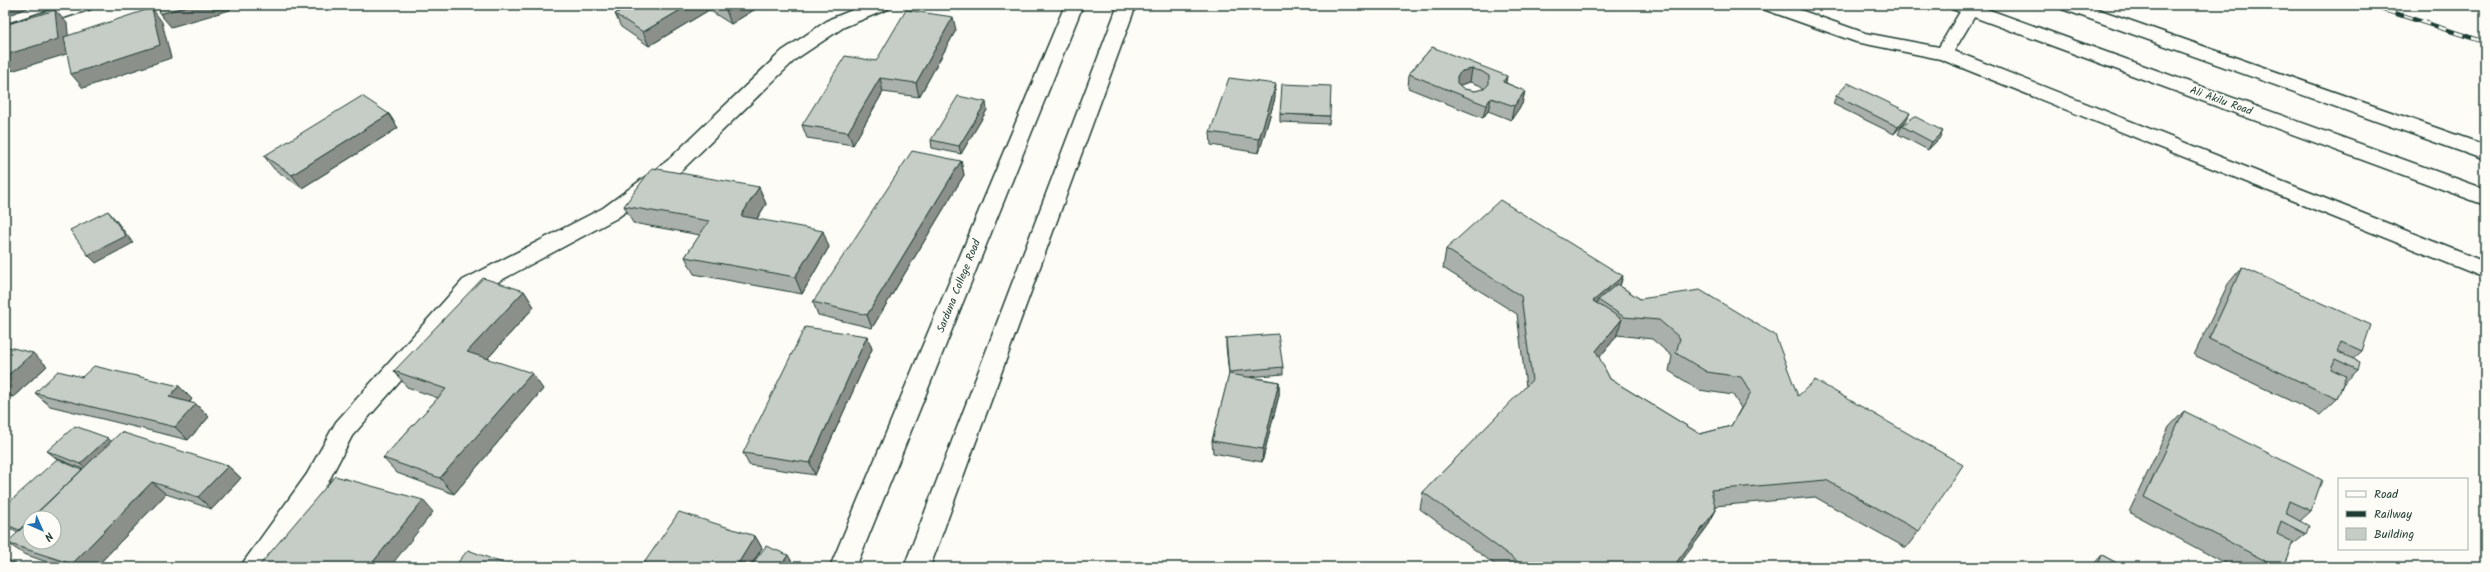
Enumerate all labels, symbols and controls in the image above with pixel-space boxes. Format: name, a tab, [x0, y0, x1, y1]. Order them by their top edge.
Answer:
street label: Ali Akilu Road	[2187, 81, 2255, 121]
street label: Sarduna College Road	[932, 236, 986, 335]
legend	[2338, 478, 2468, 550]
text: Road	[2374, 485, 2399, 504]
text: Railway	[2374, 505, 2412, 524]
north arrow	[22, 510, 62, 550]
text: Building	[2374, 525, 2414, 544]
text: N	[40, 528, 57, 545]

